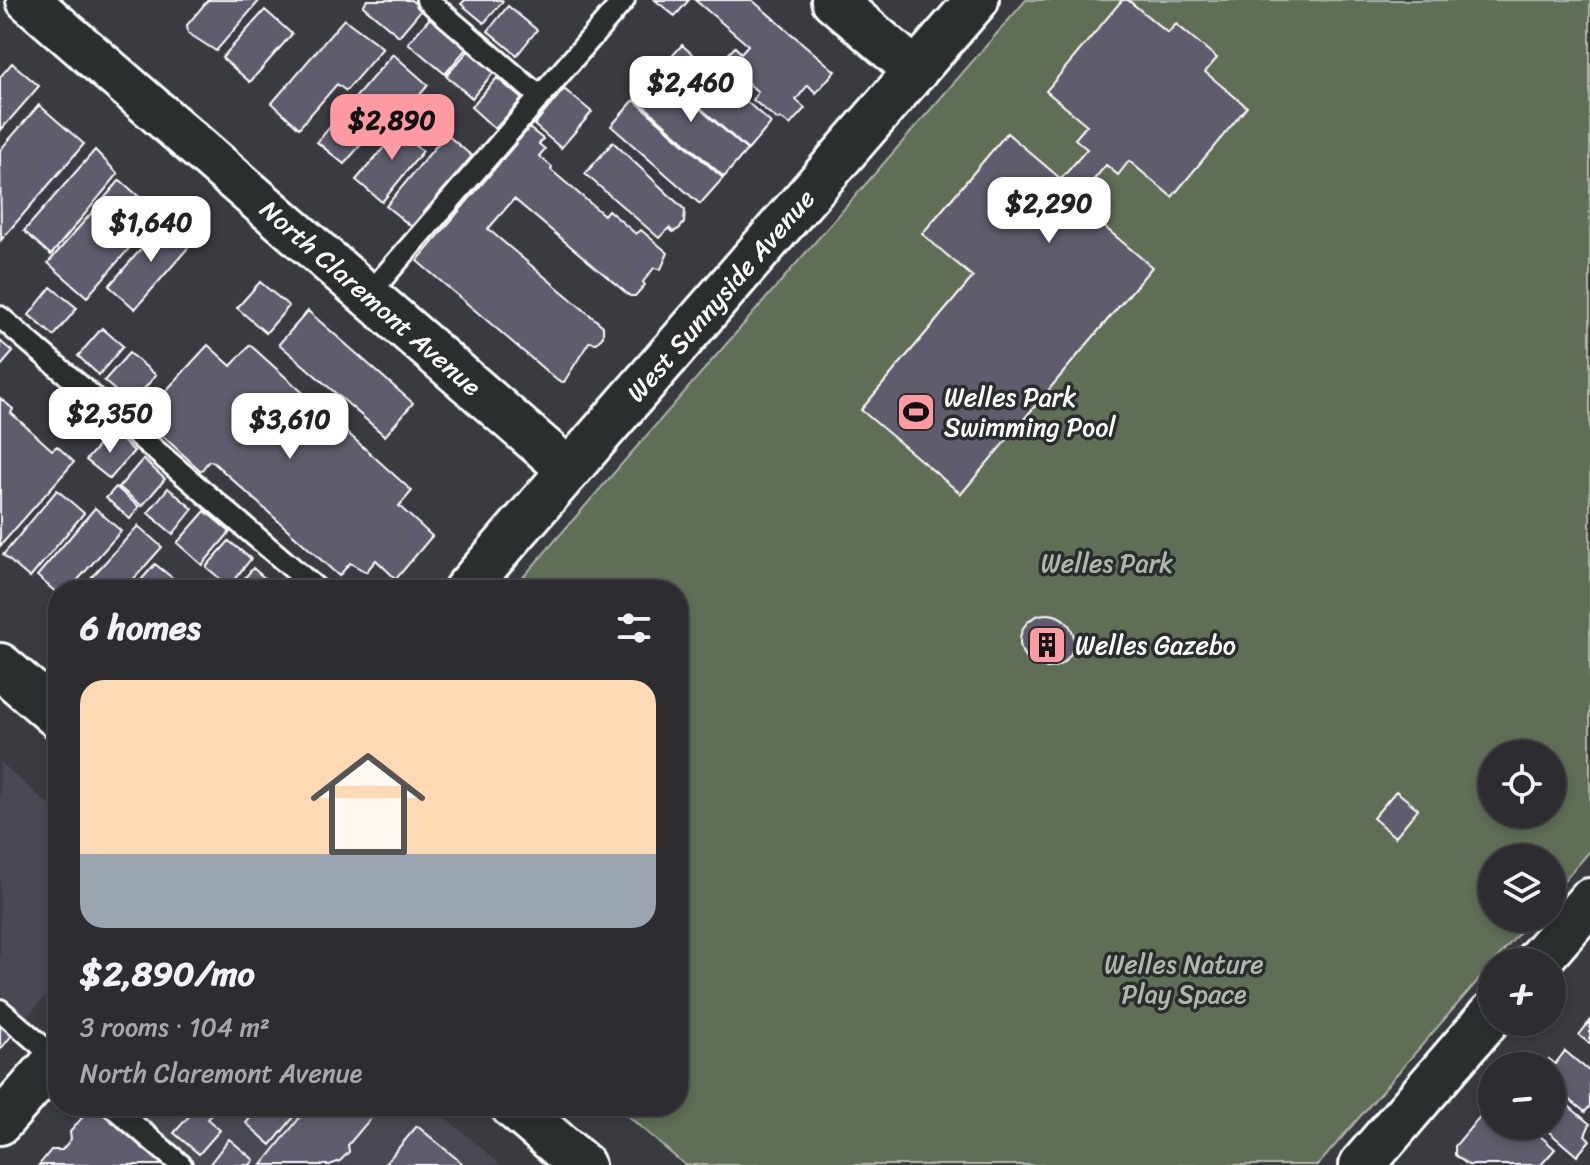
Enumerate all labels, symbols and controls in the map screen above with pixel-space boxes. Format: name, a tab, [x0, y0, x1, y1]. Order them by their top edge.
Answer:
pin: $2,460	[626, 56, 756, 124]
text: $2,460	[648, 59, 734, 105]
pin: $2,890	[327, 94, 457, 162]
text: $2,890	[348, 97, 436, 143]
pin: $2,290	[984, 177, 1114, 245]
street label: West Sunnyside Avenue	[614, 178, 827, 413]
text: $2,290	[1006, 180, 1092, 226]
street label: North Claremont Avenue	[249, 188, 493, 408]
pin: $1,640	[86, 196, 216, 264]
text: $1,640	[109, 199, 193, 245]
place label: Welles Park Swimming Pool	[944, 374, 1116, 450]
pin: $2,350	[45, 387, 175, 455]
text: $2,350	[67, 390, 153, 436]
sports icon: Welles Park Swimming Pool	[895, 391, 937, 433]
pin: $3,610	[225, 393, 355, 461]
text: $3,610	[249, 396, 331, 442]
park label: Welles Park	[1041, 540, 1173, 586]
text: 6 homes	[80, 598, 201, 658]
icon: filters	[612, 606, 656, 650]
place label: Welles Gazebo	[1075, 622, 1236, 668]
building icon: Welles Gazebo	[1026, 624, 1068, 666]
icon: home	[296, 732, 440, 876]
map controls	[1478, 740, 1566, 1140]
button: locate	[1478, 740, 1566, 828]
button: layers	[1478, 844, 1566, 932]
park label: Welles Nature Play Space	[1104, 941, 1264, 1017]
text: $2,890/mo	[80, 944, 255, 1004]
button: +	[1478, 948, 1566, 1036]
text: 3 rooms · 104 m²	[80, 1004, 270, 1050]
text: North Claremont Avenue	[80, 1050, 362, 1096]
button: −	[1478, 1052, 1566, 1140]

